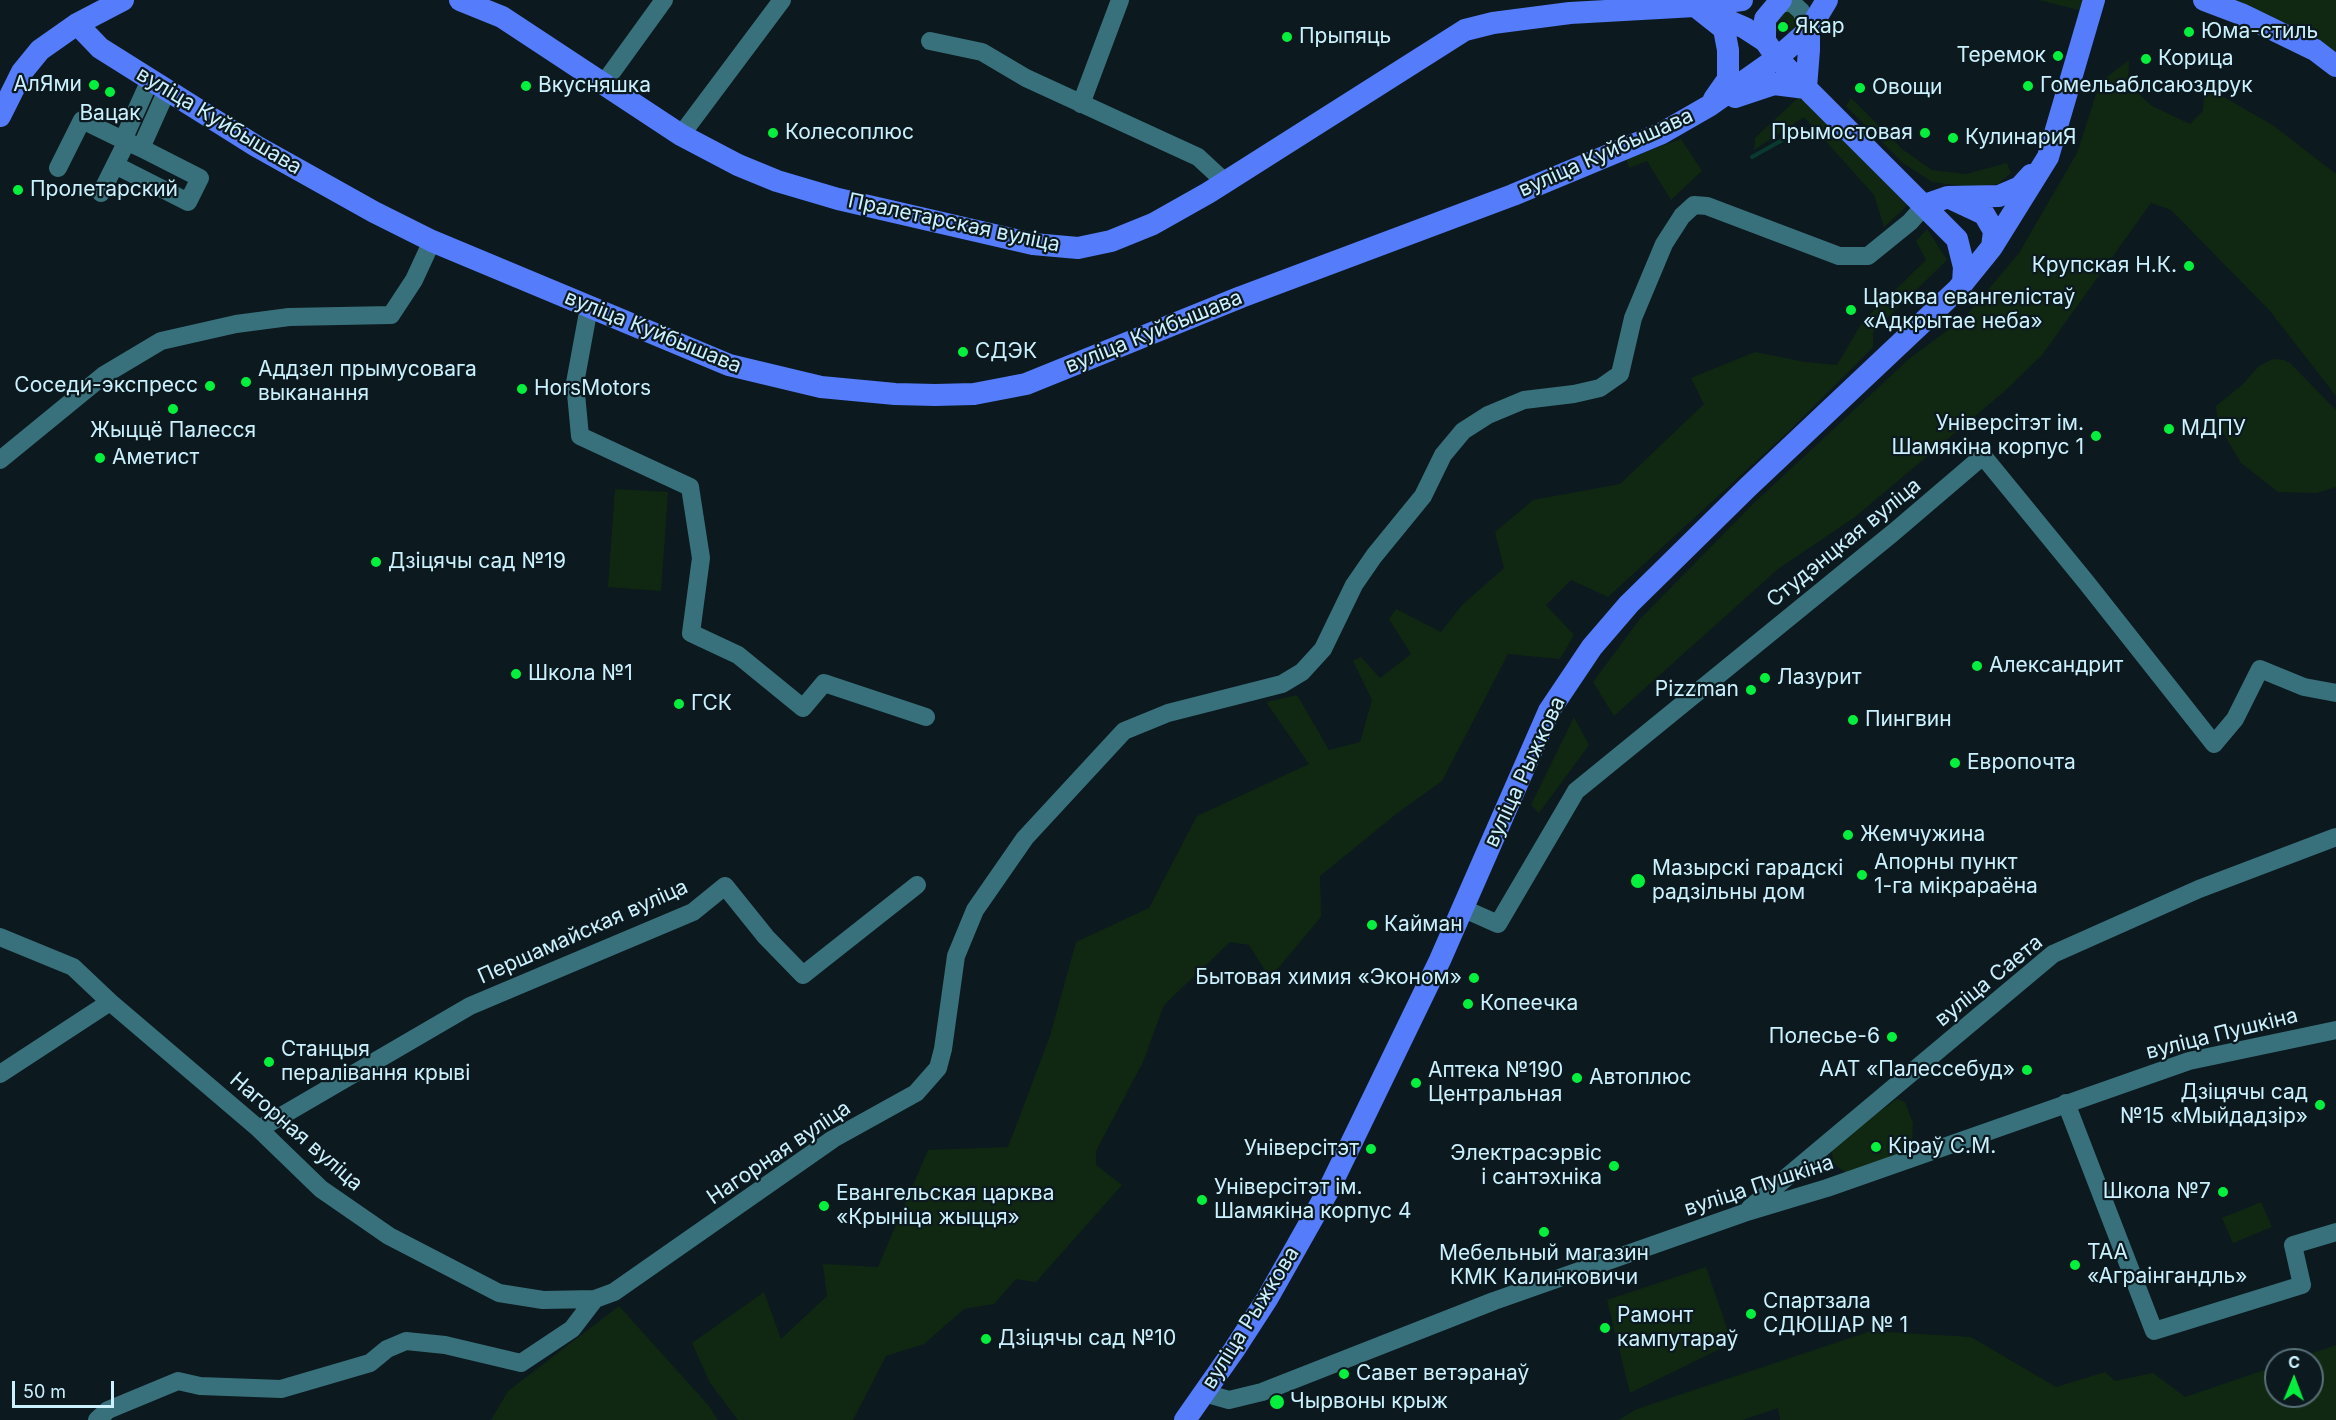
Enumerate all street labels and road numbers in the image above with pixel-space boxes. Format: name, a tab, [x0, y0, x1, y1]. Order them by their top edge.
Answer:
street label: вуліца Куйбышава	[132, 62, 306, 180]
street label: вуліца Куйбышава	[1515, 103, 1697, 203]
street label: Пралетарская вуліца	[846, 188, 1062, 258]
street label: вуліца Куйбышава	[561, 285, 745, 379]
street label: вуліца Куйбышава	[1062, 285, 1246, 379]
street label: Студэнцкая вуліца	[1762, 473, 1926, 613]
street label: вуліца Рыжкова	[1479, 693, 1571, 851]
street label: Першамайская вуліца	[474, 874, 692, 990]
street label: вуліца Саета	[1930, 930, 2048, 1032]
street label: вуліца Пушкіна	[2143, 1003, 2301, 1065]
street label: Нагорная вуліца	[224, 1068, 368, 1196]
street label: Нагорная вуліца	[702, 1096, 856, 1210]
street label: вуліца Пушкіна	[1681, 1150, 1837, 1222]
street label: вуліца Рыжкова	[1197, 1242, 1305, 1394]

